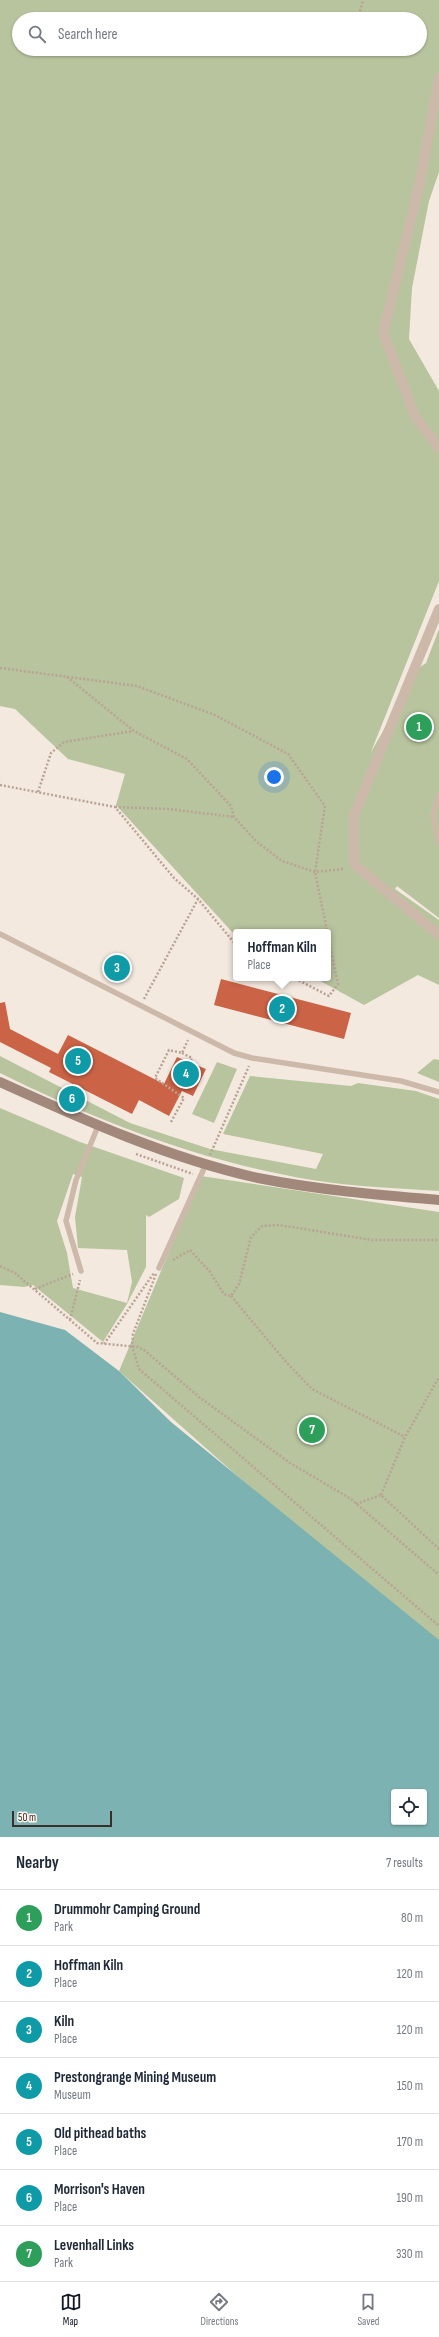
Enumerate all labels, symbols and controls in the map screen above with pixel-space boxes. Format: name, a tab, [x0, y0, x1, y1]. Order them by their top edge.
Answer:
search box	[12, 12, 427, 56]
icon: search	[26, 23, 48, 45]
text: Search here	[58, 25, 118, 44]
pin: 1	[406, 712, 432, 742]
your location	[264, 767, 284, 787]
popup	[233, 929, 331, 981]
text: Hoffman Kiln	[247, 938, 317, 957]
pin: 3	[104, 953, 130, 983]
text: Place	[247, 957, 271, 973]
pin: 2	[269, 994, 295, 1024]
pin: 5	[65, 1046, 91, 1076]
pin: 4	[173, 1059, 199, 1089]
pin: 6	[59, 1084, 85, 1114]
pin: 7	[299, 1415, 325, 1445]
map controls	[391, 1789, 427, 1825]
button: locate	[391, 1789, 427, 1825]
scale bar	[12, 1809, 112, 1828]
text: 50 m	[18, 1811, 36, 1824]
text: Nearby	[16, 1853, 59, 1873]
text: 7 results	[386, 1855, 423, 1871]
text: Drummohr Camping Ground	[54, 1900, 200, 1919]
text: 1	[26, 1910, 32, 1926]
text: 80 m	[401, 1910, 423, 1926]
text: Park	[54, 1919, 73, 1935]
text: Hoffman Kiln	[54, 1956, 123, 1975]
text: 2	[26, 1966, 32, 1982]
text: 120 m	[397, 1966, 423, 1982]
text: Place	[54, 1975, 77, 1991]
text: Kiln	[54, 2012, 74, 2031]
text: 3	[26, 2022, 32, 2038]
text: 120 m	[397, 2022, 423, 2038]
text: Place	[54, 2031, 77, 2047]
text: Prestongrange Mining Museum	[54, 2068, 216, 2087]
text: 4	[26, 2078, 32, 2094]
text: 150 m	[397, 2078, 423, 2094]
text: Museum	[54, 2087, 91, 2103]
text: Old pithead baths	[54, 2124, 146, 2143]
text: 5	[26, 2134, 32, 2150]
text: 170 m	[397, 2134, 423, 2150]
text: Place	[54, 2143, 77, 2159]
text: Morrison's Haven	[54, 2180, 145, 2199]
text: 6	[26, 2190, 32, 2206]
text: 190 m	[396, 2190, 423, 2206]
text: Place	[54, 2199, 77, 2215]
text: Levenhall Links	[54, 2236, 134, 2255]
text: 7	[26, 2246, 32, 2262]
text: 330 m	[396, 2246, 423, 2262]
text: Park	[54, 2255, 73, 2271]
tab: Map	[60, 2291, 82, 2328]
tab: Directions	[201, 2291, 238, 2328]
tab: Saved	[357, 2291, 379, 2328]

